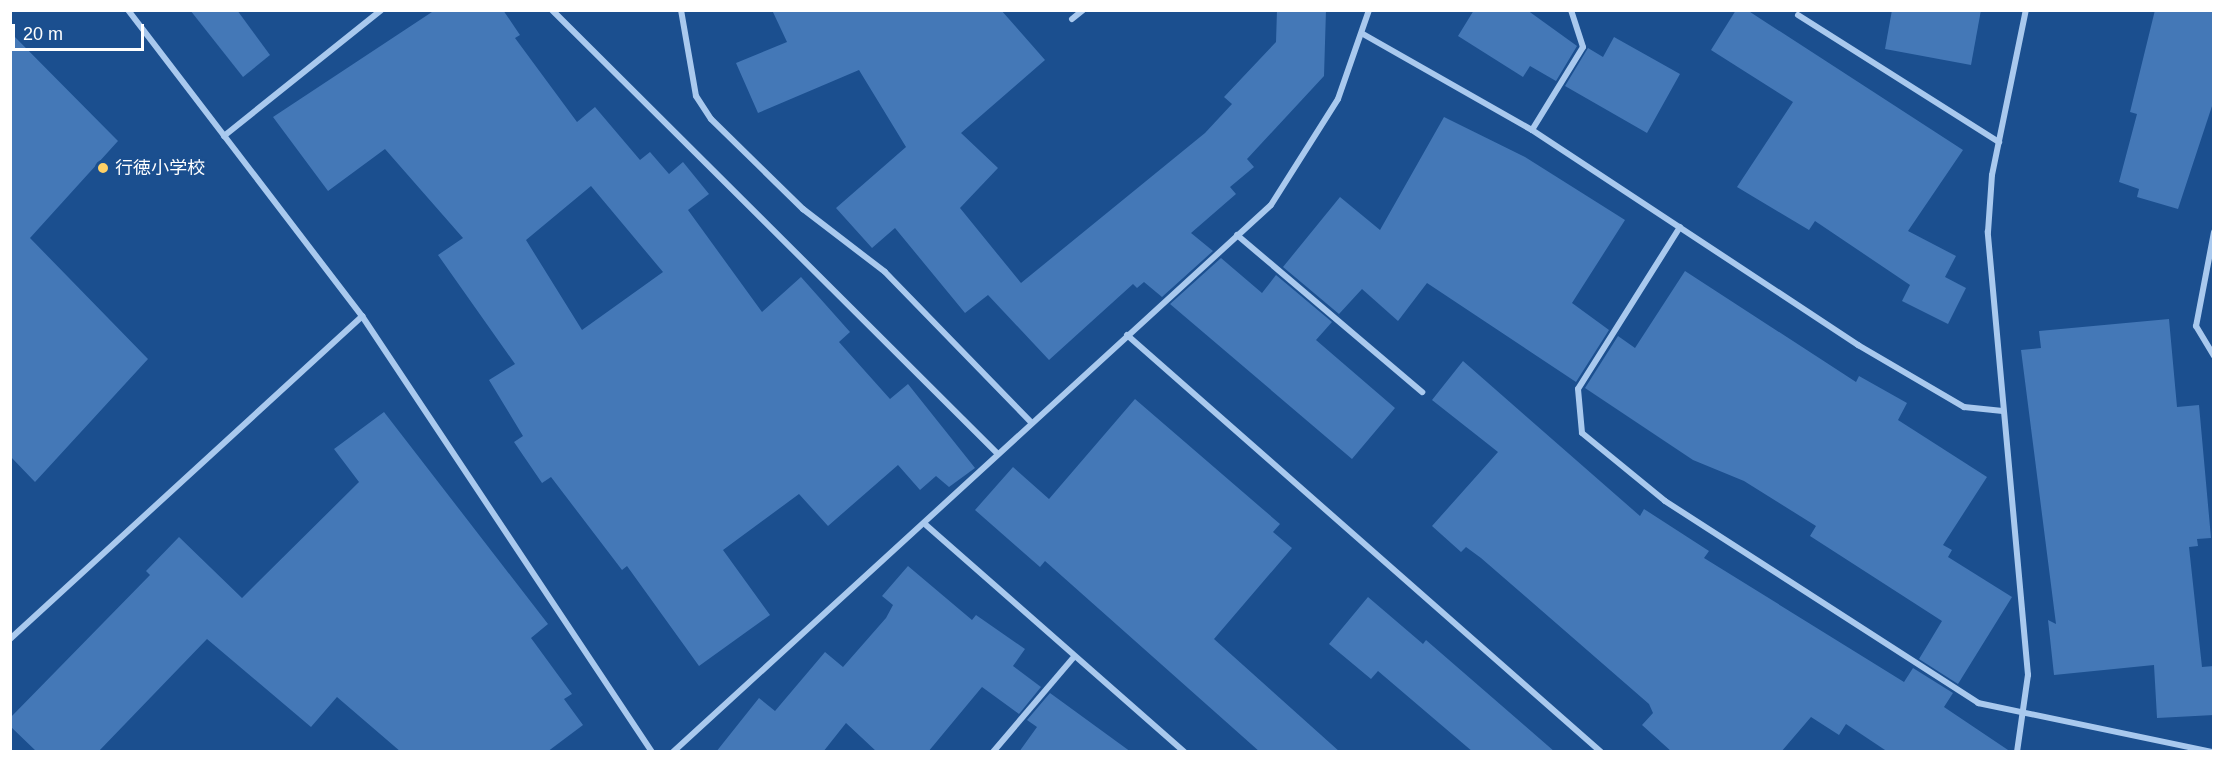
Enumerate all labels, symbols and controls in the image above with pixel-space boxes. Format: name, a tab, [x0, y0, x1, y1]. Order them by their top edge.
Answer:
scale bar	[15, 12, 147, 50]
text: 20 m	[23, 24, 63, 44]
place label: 行徳小学校	[115, 157, 205, 179]
marker: 行徳小学校	[96, 161, 110, 175]

